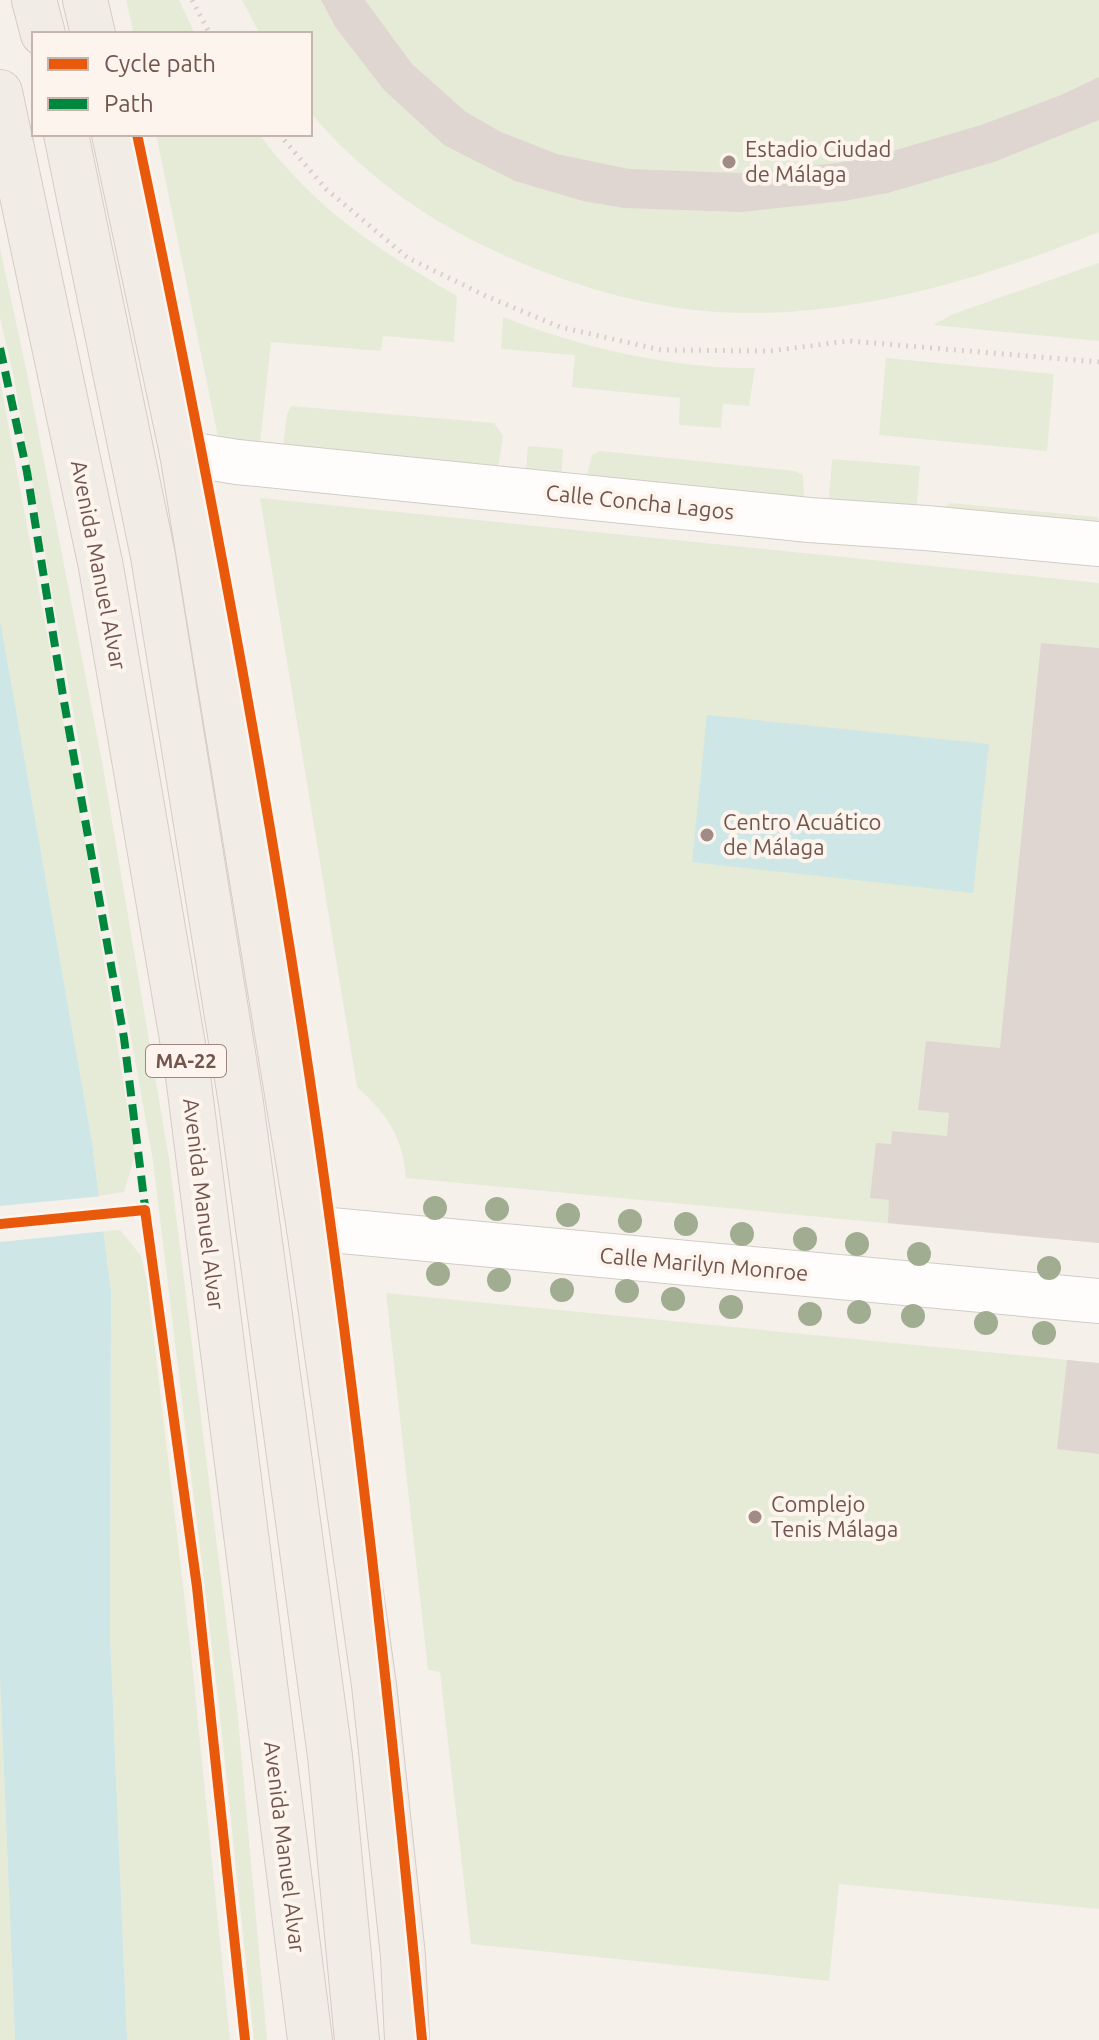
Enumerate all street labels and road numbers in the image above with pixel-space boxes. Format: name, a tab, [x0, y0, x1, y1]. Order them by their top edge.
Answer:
street label: Avenida Manuel Alvar	[67, 458, 132, 672]
street label: Calle Concha Lagos	[545, 479, 735, 524]
road number: MA-22	[146, 1045, 226, 1077]
street label: Avenida Manuel Alvar	[179, 1097, 230, 1312]
street label: Calle Marilyn Monroe	[599, 1242, 809, 1285]
street label: Avenida Manuel Alvar	[260, 1740, 311, 1955]

